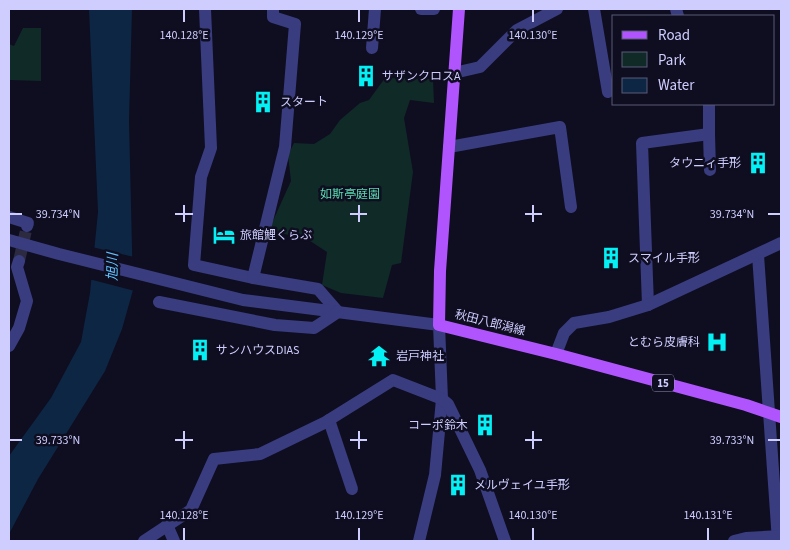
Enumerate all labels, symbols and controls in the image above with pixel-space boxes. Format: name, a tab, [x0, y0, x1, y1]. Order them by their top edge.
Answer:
legend	[612, 15, 775, 105]
text: Road	[658, 25, 690, 46]
text: 140.128°E	[159, 27, 209, 44]
text: 140.129°E	[334, 27, 384, 44]
text: 140.130°E	[508, 27, 558, 44]
text: Park	[658, 50, 687, 71]
building icon: サザンクロスA	[353, 63, 379, 89]
place label: サザンクロスA	[382, 68, 461, 85]
text: Water	[658, 75, 695, 96]
building icon: スタート	[250, 89, 276, 115]
place label: スタート	[280, 94, 328, 111]
building icon: タウニィ手形	[745, 150, 771, 176]
place label: タウニィ手形	[669, 155, 741, 172]
park label: 如斯亭庭園	[320, 186, 380, 203]
text: 39.734°N	[36, 206, 80, 223]
text: 39.734°N	[710, 206, 754, 223]
hotel icon: 旅館鯉くらぶ	[211, 222, 237, 248]
place label: 旅館鯉くらぶ	[240, 227, 312, 244]
building icon: スマイル手形	[598, 245, 624, 271]
place label: スマイル手形	[628, 250, 700, 267]
water label: 旭川	[103, 251, 123, 281]
street label: 秋田八郎潟線	[453, 306, 527, 340]
hospital icon: とむら皮膚科	[704, 329, 730, 355]
place label: とむら皮膚科	[628, 334, 700, 351]
building icon: サンハウスDIAS	[187, 337, 213, 363]
place label: サンハウスDIAS	[216, 342, 299, 359]
temple icon: 岩戸神社	[366, 343, 392, 369]
place label: 岩戸神社	[396, 348, 444, 365]
road number: 15	[652, 374, 674, 392]
building icon: コーポ鈴木	[472, 412, 498, 438]
place label: コーポ鈴木	[408, 417, 468, 434]
text: 39.733°N	[36, 432, 80, 449]
text: 39.733°N	[710, 432, 754, 449]
building icon: メルヴェイユ手形	[445, 472, 471, 498]
place label: メルヴェイユ手形	[474, 477, 570, 494]
text: 140.128°E	[159, 507, 209, 524]
text: 140.129°E	[334, 507, 384, 524]
text: 140.130°E	[508, 507, 558, 524]
text: 140.131°E	[683, 507, 733, 524]

